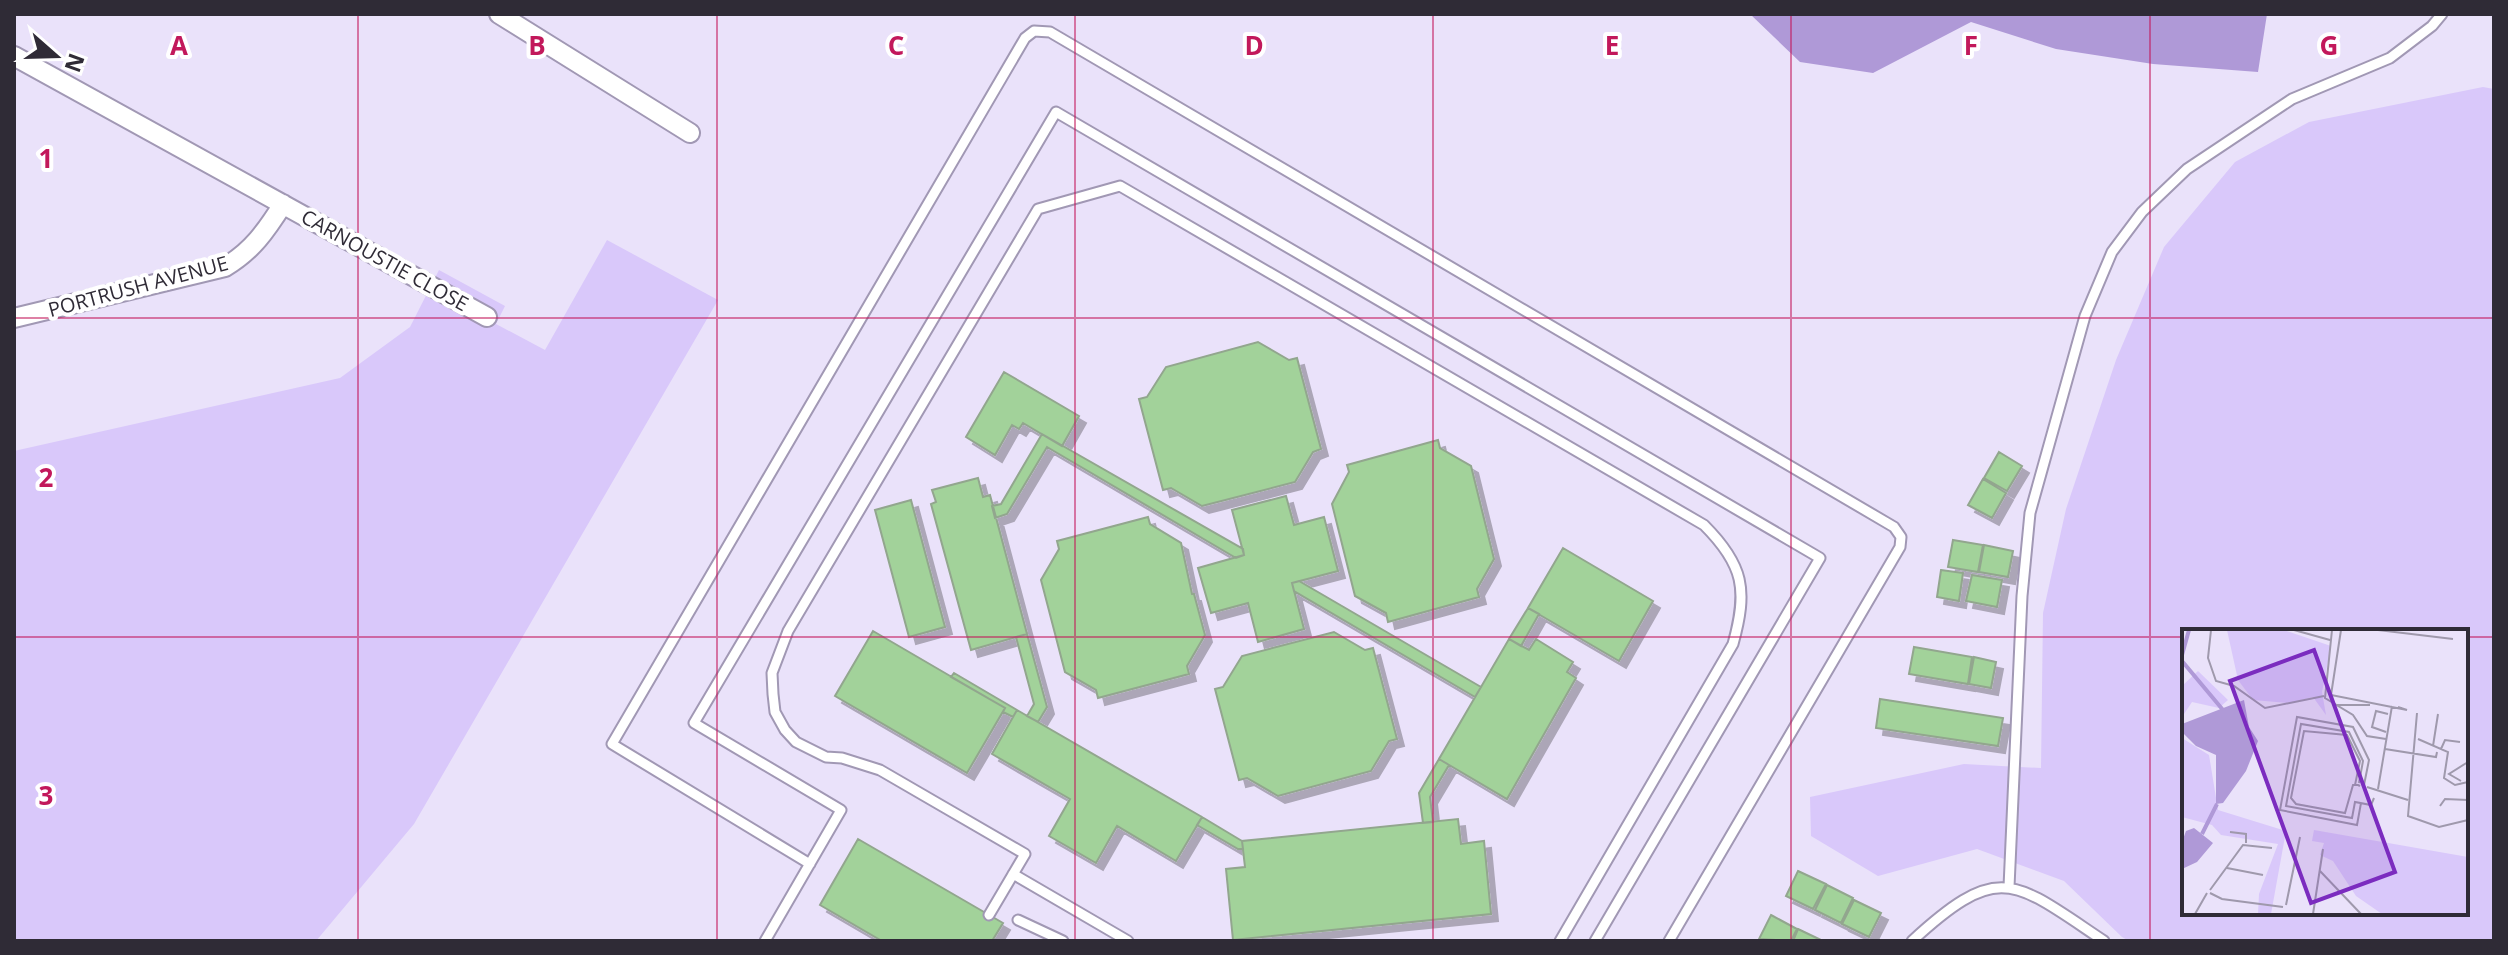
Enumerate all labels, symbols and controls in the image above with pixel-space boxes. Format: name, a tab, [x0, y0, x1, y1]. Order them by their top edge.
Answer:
north arrow	[16, 16, 96, 96]
text: A	[170, 27, 188, 63]
text: B	[528, 27, 546, 63]
text: C	[888, 27, 904, 63]
text: D	[1244, 27, 1264, 63]
text: E	[1605, 27, 1619, 63]
text: F	[1964, 27, 1978, 63]
text: G	[2320, 27, 2338, 63]
text: N	[59, 50, 93, 77]
text: 1	[39, 140, 53, 176]
street label: CARNOUSTIE CLOSE	[297, 203, 473, 317]
street label: PORTRUSH AVENUE	[45, 249, 231, 323]
text: 2	[39, 459, 54, 495]
inset map	[2182, 629, 2468, 915]
text: 3	[39, 777, 53, 813]

